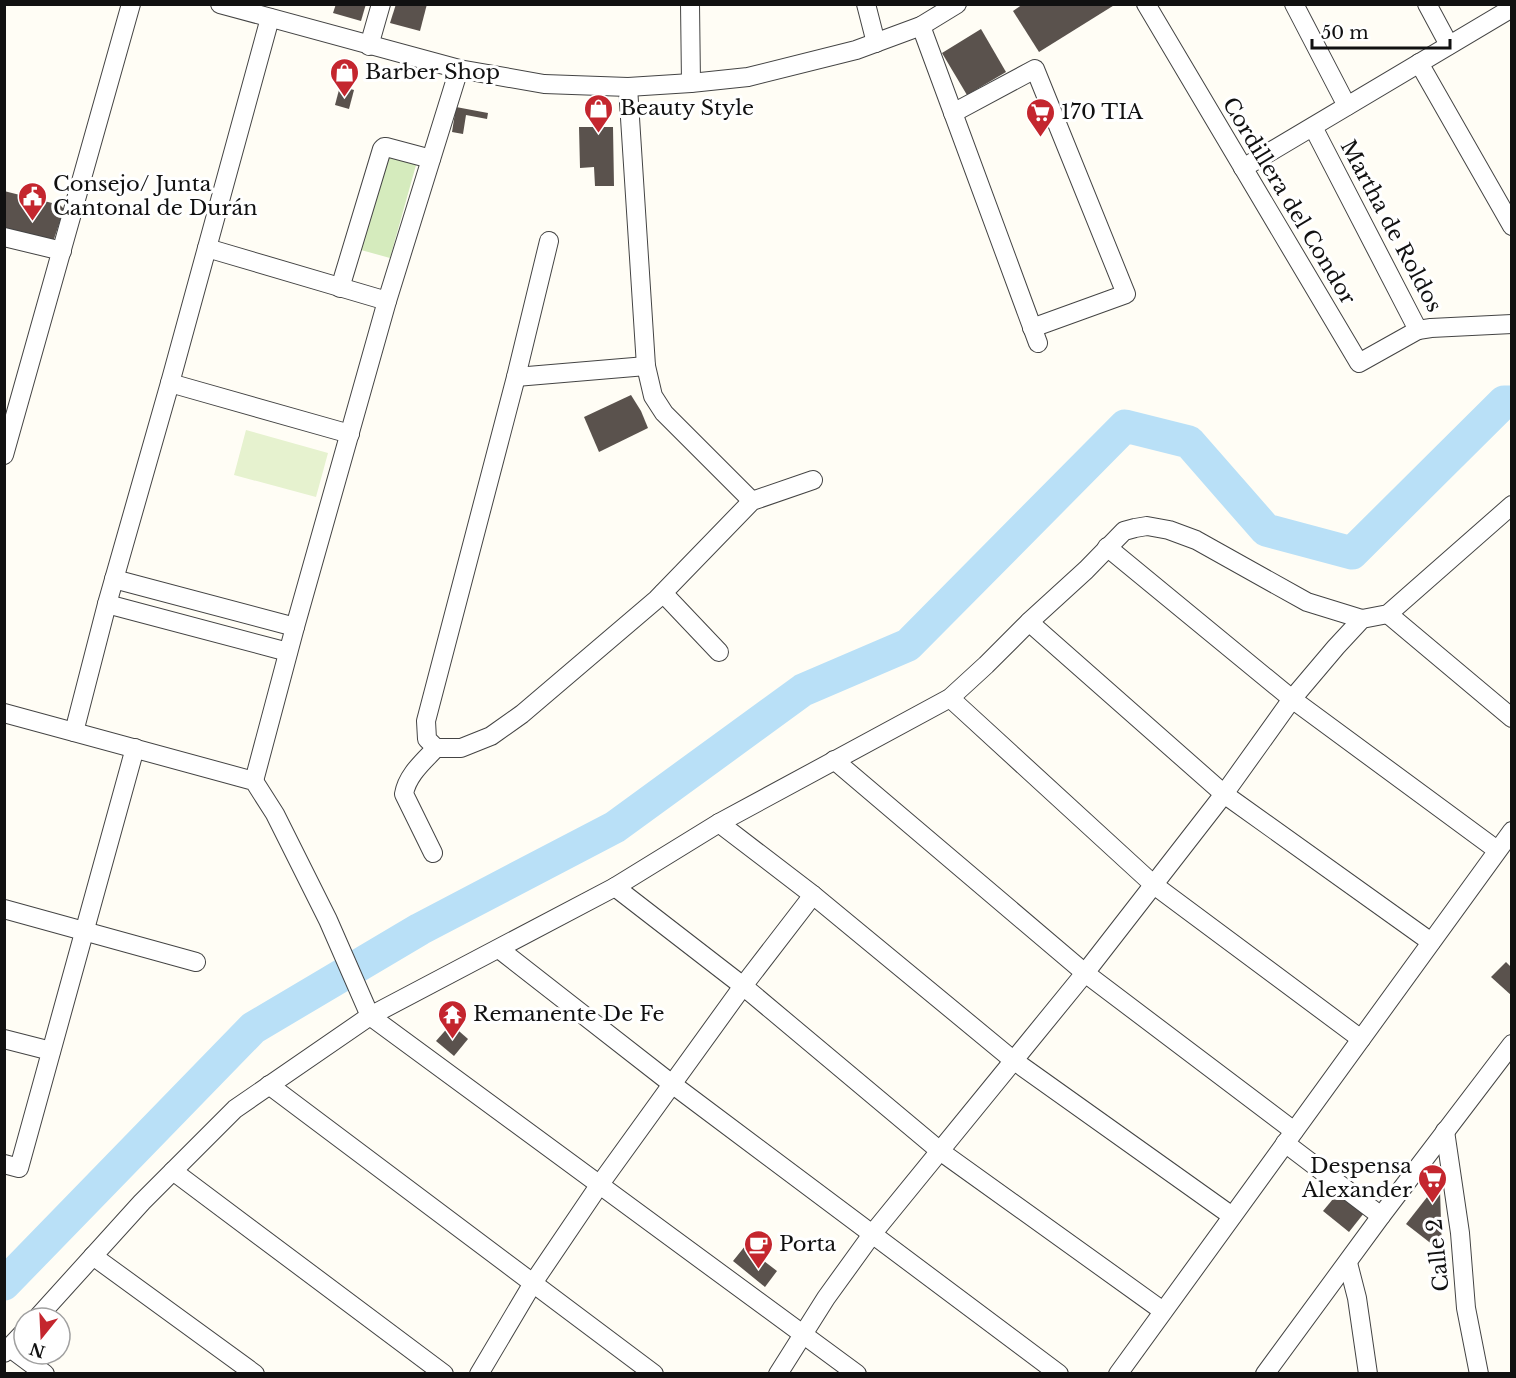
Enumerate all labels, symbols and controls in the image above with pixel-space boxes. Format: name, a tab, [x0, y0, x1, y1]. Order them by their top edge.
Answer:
scale bar	[1312, 12, 1450, 50]
text: 50 m	[1321, 22, 1369, 44]
shop icon: Barber Shop	[328, 56, 360, 98]
place label: Barber Shop	[365, 59, 500, 85]
shop icon: Beauty Style	[583, 92, 615, 134]
street label: Cordillera del Condor	[1217, 93, 1361, 309]
place label: Beauty Style	[620, 95, 754, 121]
supermarket icon: 170 TIA	[1024, 96, 1056, 138]
place label: 170 TIA	[1061, 99, 1144, 125]
street label: Martha de Roldos	[1335, 136, 1447, 316]
place label: Consejo/ Junta Cantonal de Durán	[53, 171, 258, 221]
public building icon: Consejo/ Junta Cantonal de Durán	[16, 180, 48, 222]
temple icon: Remanente De Fe	[436, 998, 468, 1040]
place label: Remanente De Fe	[473, 1001, 664, 1027]
place label: Despensa Alexander	[1301, 1153, 1412, 1203]
supermarket icon: Despensa Alexander	[1417, 1162, 1449, 1204]
street label: Calle 2	[1421, 1217, 1455, 1293]
cafe icon: Porta	[742, 1228, 774, 1270]
place label: Porta	[779, 1231, 836, 1257]
north arrow	[12, 1306, 72, 1366]
text: N	[27, 1338, 48, 1362]

